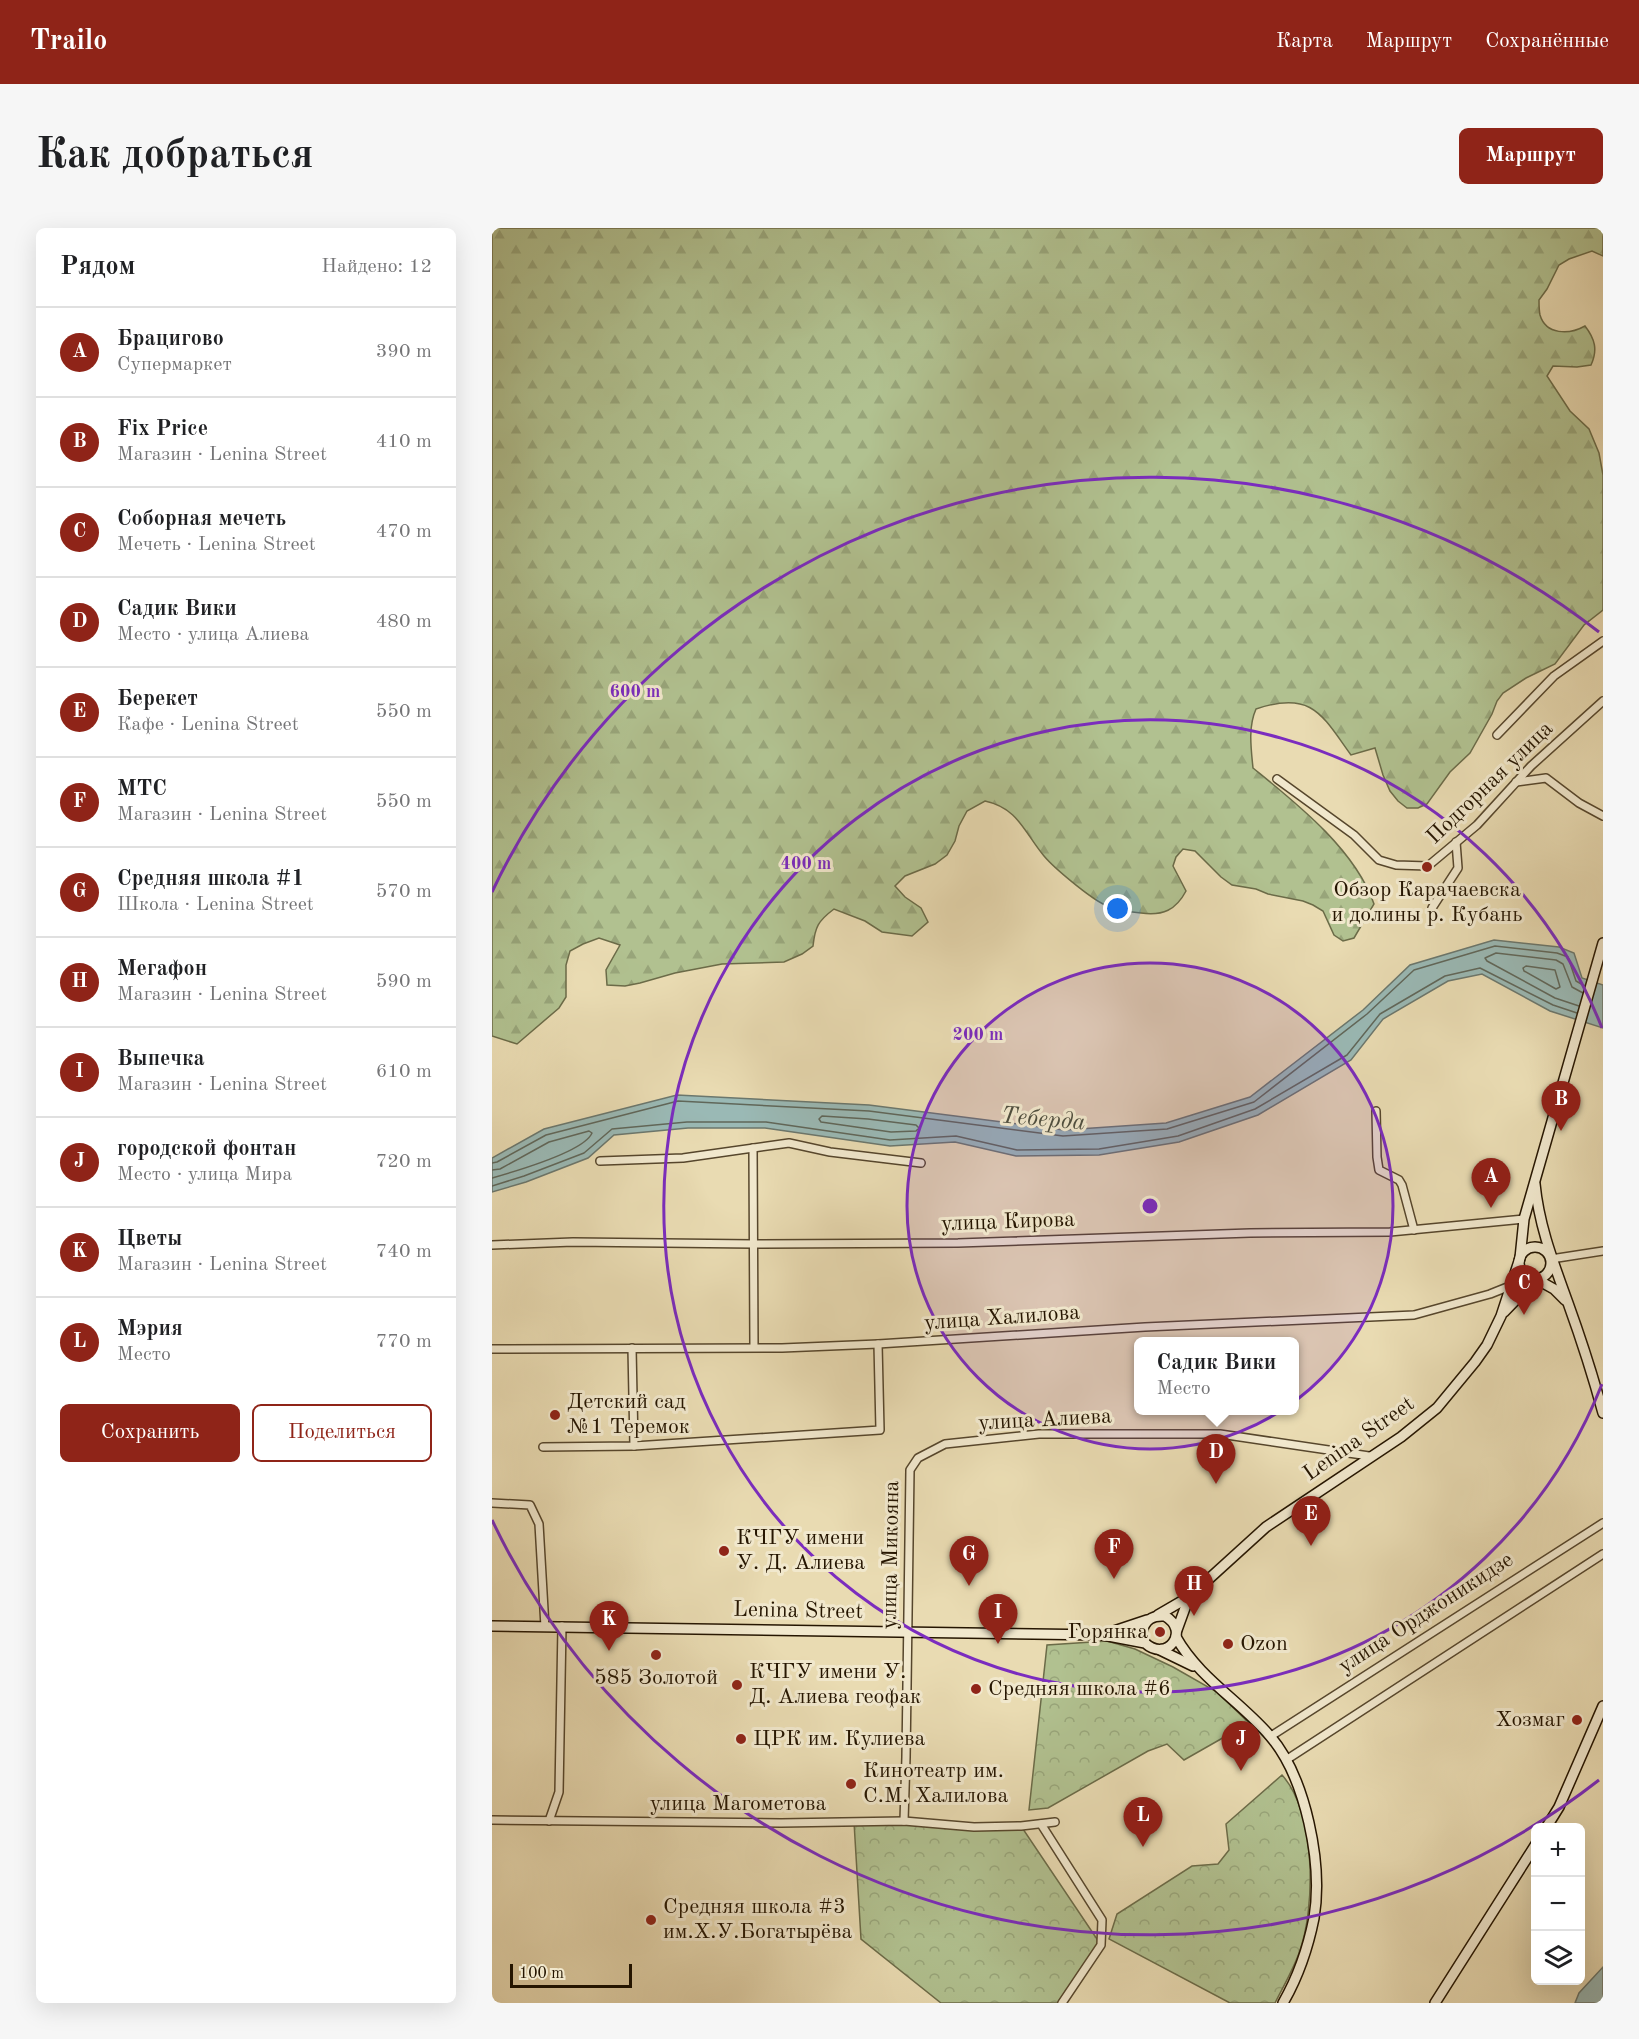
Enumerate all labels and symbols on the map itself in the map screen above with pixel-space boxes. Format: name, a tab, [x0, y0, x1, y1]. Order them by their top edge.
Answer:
text: 600 m	[610, 683, 660, 701]
street label: Подгорная улица	[1423, 717, 1557, 849]
text: 400 m	[781, 855, 831, 873]
marker: Обзор Карачаевска и долины р. Кубань	[1420, 860, 1434, 874]
place label: Обзор Карачаевска и долины р. Кубань	[1332, 879, 1522, 926]
your location	[1103, 894, 1132, 923]
text: 200 m	[953, 1026, 1003, 1044]
pin: B	[1542, 1082, 1580, 1131]
water label: Теберда	[1000, 1104, 1087, 1136]
pin: A	[1472, 1158, 1510, 1208]
centre of rings	[1140, 1196, 1160, 1216]
street label: улица Кирова	[941, 1209, 1075, 1235]
pin: C	[1504, 1266, 1544, 1315]
street label: улица Халилова	[923, 1302, 1081, 1334]
place label: Детский сад №1 Теремок	[567, 1391, 690, 1438]
street label: Lenina Street	[1299, 1393, 1419, 1485]
street label: улица Алиева	[978, 1406, 1112, 1434]
marker: Детский сад №1 Теремок	[548, 1408, 562, 1422]
pin: D	[1196, 1434, 1236, 1484]
street label: улица Микояна	[879, 1480, 903, 1630]
pin: E	[1292, 1496, 1330, 1546]
place label: КЧГУ имени У. Д. Алиева	[736, 1527, 865, 1574]
pin: F	[1094, 1530, 1134, 1579]
pin: G	[950, 1536, 988, 1586]
marker: КЧГУ имени У. Д. Алиева	[717, 1544, 731, 1558]
street label: улица Орджоникидзе	[1335, 1548, 1517, 1678]
pin: H	[1174, 1566, 1214, 1616]
pin: I	[978, 1594, 1018, 1644]
street label: Lenina Street	[733, 1599, 863, 1623]
pin: K	[590, 1602, 628, 1651]
place label: Горянка	[1068, 1621, 1148, 1643]
marker: Горянка	[1153, 1625, 1167, 1639]
place label: Ozon	[1240, 1633, 1288, 1655]
marker: Ozon	[1221, 1637, 1235, 1651]
marker: 585 Золотой	[649, 1648, 663, 1662]
place label: КЧГУ имени У. Д. Алиева геофак	[749, 1661, 921, 1708]
place label: 585 Золотой	[594, 1667, 718, 1689]
marker: КЧГУ имени У. Д. Алиева геофак	[730, 1678, 744, 1692]
place label: Средняя школа #6	[988, 1678, 1171, 1700]
marker: Средняя школа #6	[969, 1682, 983, 1696]
place label: Хозмаг	[1496, 1709, 1565, 1731]
marker: Хозмаг	[1570, 1713, 1584, 1727]
pin: J	[1222, 1722, 1260, 1771]
place label: ЦРК им. Кулиева	[753, 1728, 926, 1750]
marker: ЦРК им. Кулиева	[734, 1732, 748, 1746]
place label: Кинотеатр им. С.М. Халилова	[863, 1760, 1009, 1807]
marker: Кинотеатр им. С.М. Халилова	[844, 1777, 858, 1791]
street label: улица Магометова	[650, 1793, 826, 1815]
pin: L	[1124, 1798, 1162, 1847]
place label: Средняя школа #3 им.Х.У.Богатырёва	[663, 1896, 853, 1943]
marker: Средняя школа #3 им.Х.У.Богатырёва	[644, 1913, 658, 1927]
scale bar	[510, 1961, 632, 1988]

